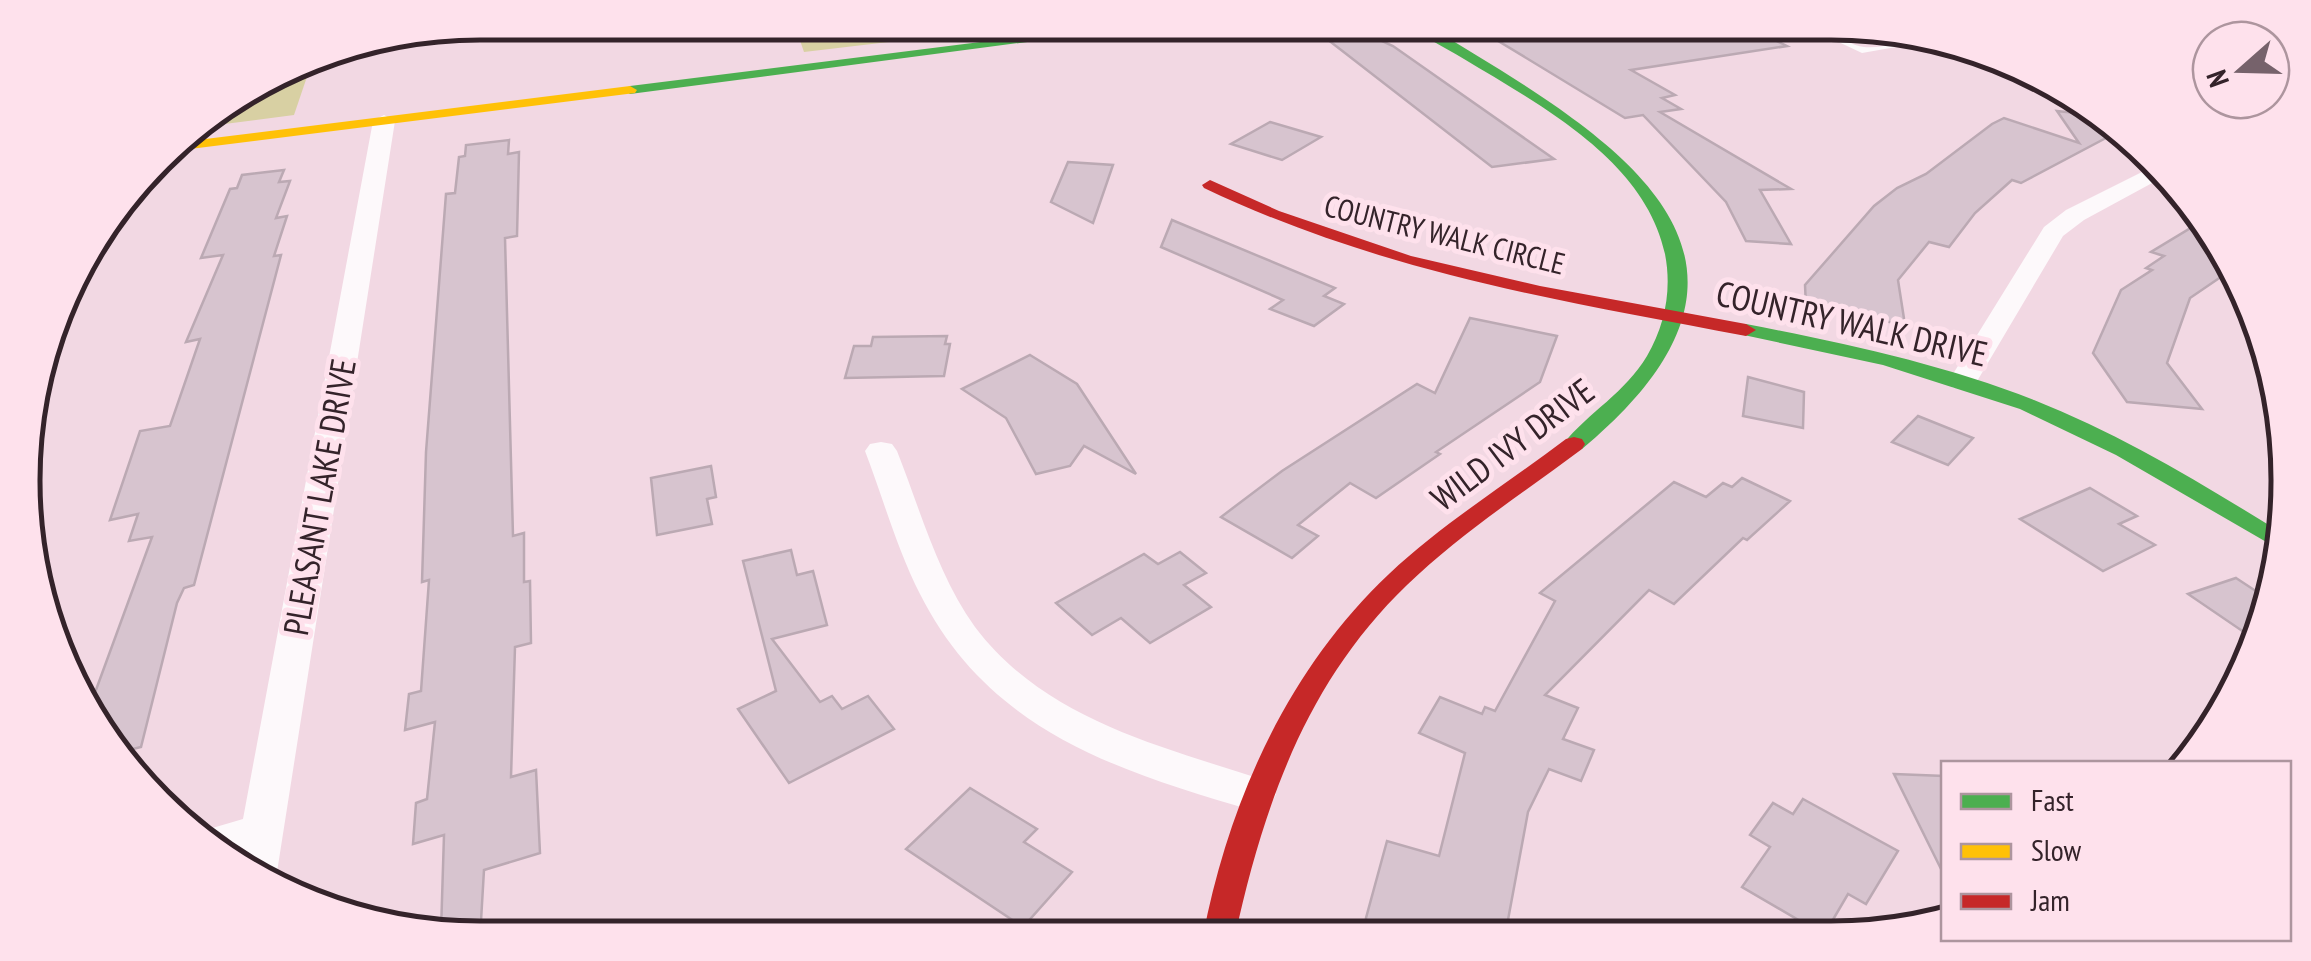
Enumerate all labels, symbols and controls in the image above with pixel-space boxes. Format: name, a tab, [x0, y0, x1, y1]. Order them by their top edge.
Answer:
north arrow	[2191, 20, 2291, 120]
text: N	[2197, 65, 2237, 92]
street label: COUNTRY WALK CIRCLE	[1321, 185, 1569, 283]
street label: COUNTRY WALK DRIVE	[1712, 269, 1992, 377]
street label: PLEASANT LAKE DRIVE	[272, 355, 366, 639]
street label: WILD IVY DRIVE	[1421, 368, 1603, 520]
legend	[1941, 761, 2291, 941]
text: Fast	[2031, 780, 2075, 819]
text: Slow	[2031, 830, 2082, 869]
text: Jam	[2030, 880, 2070, 919]

